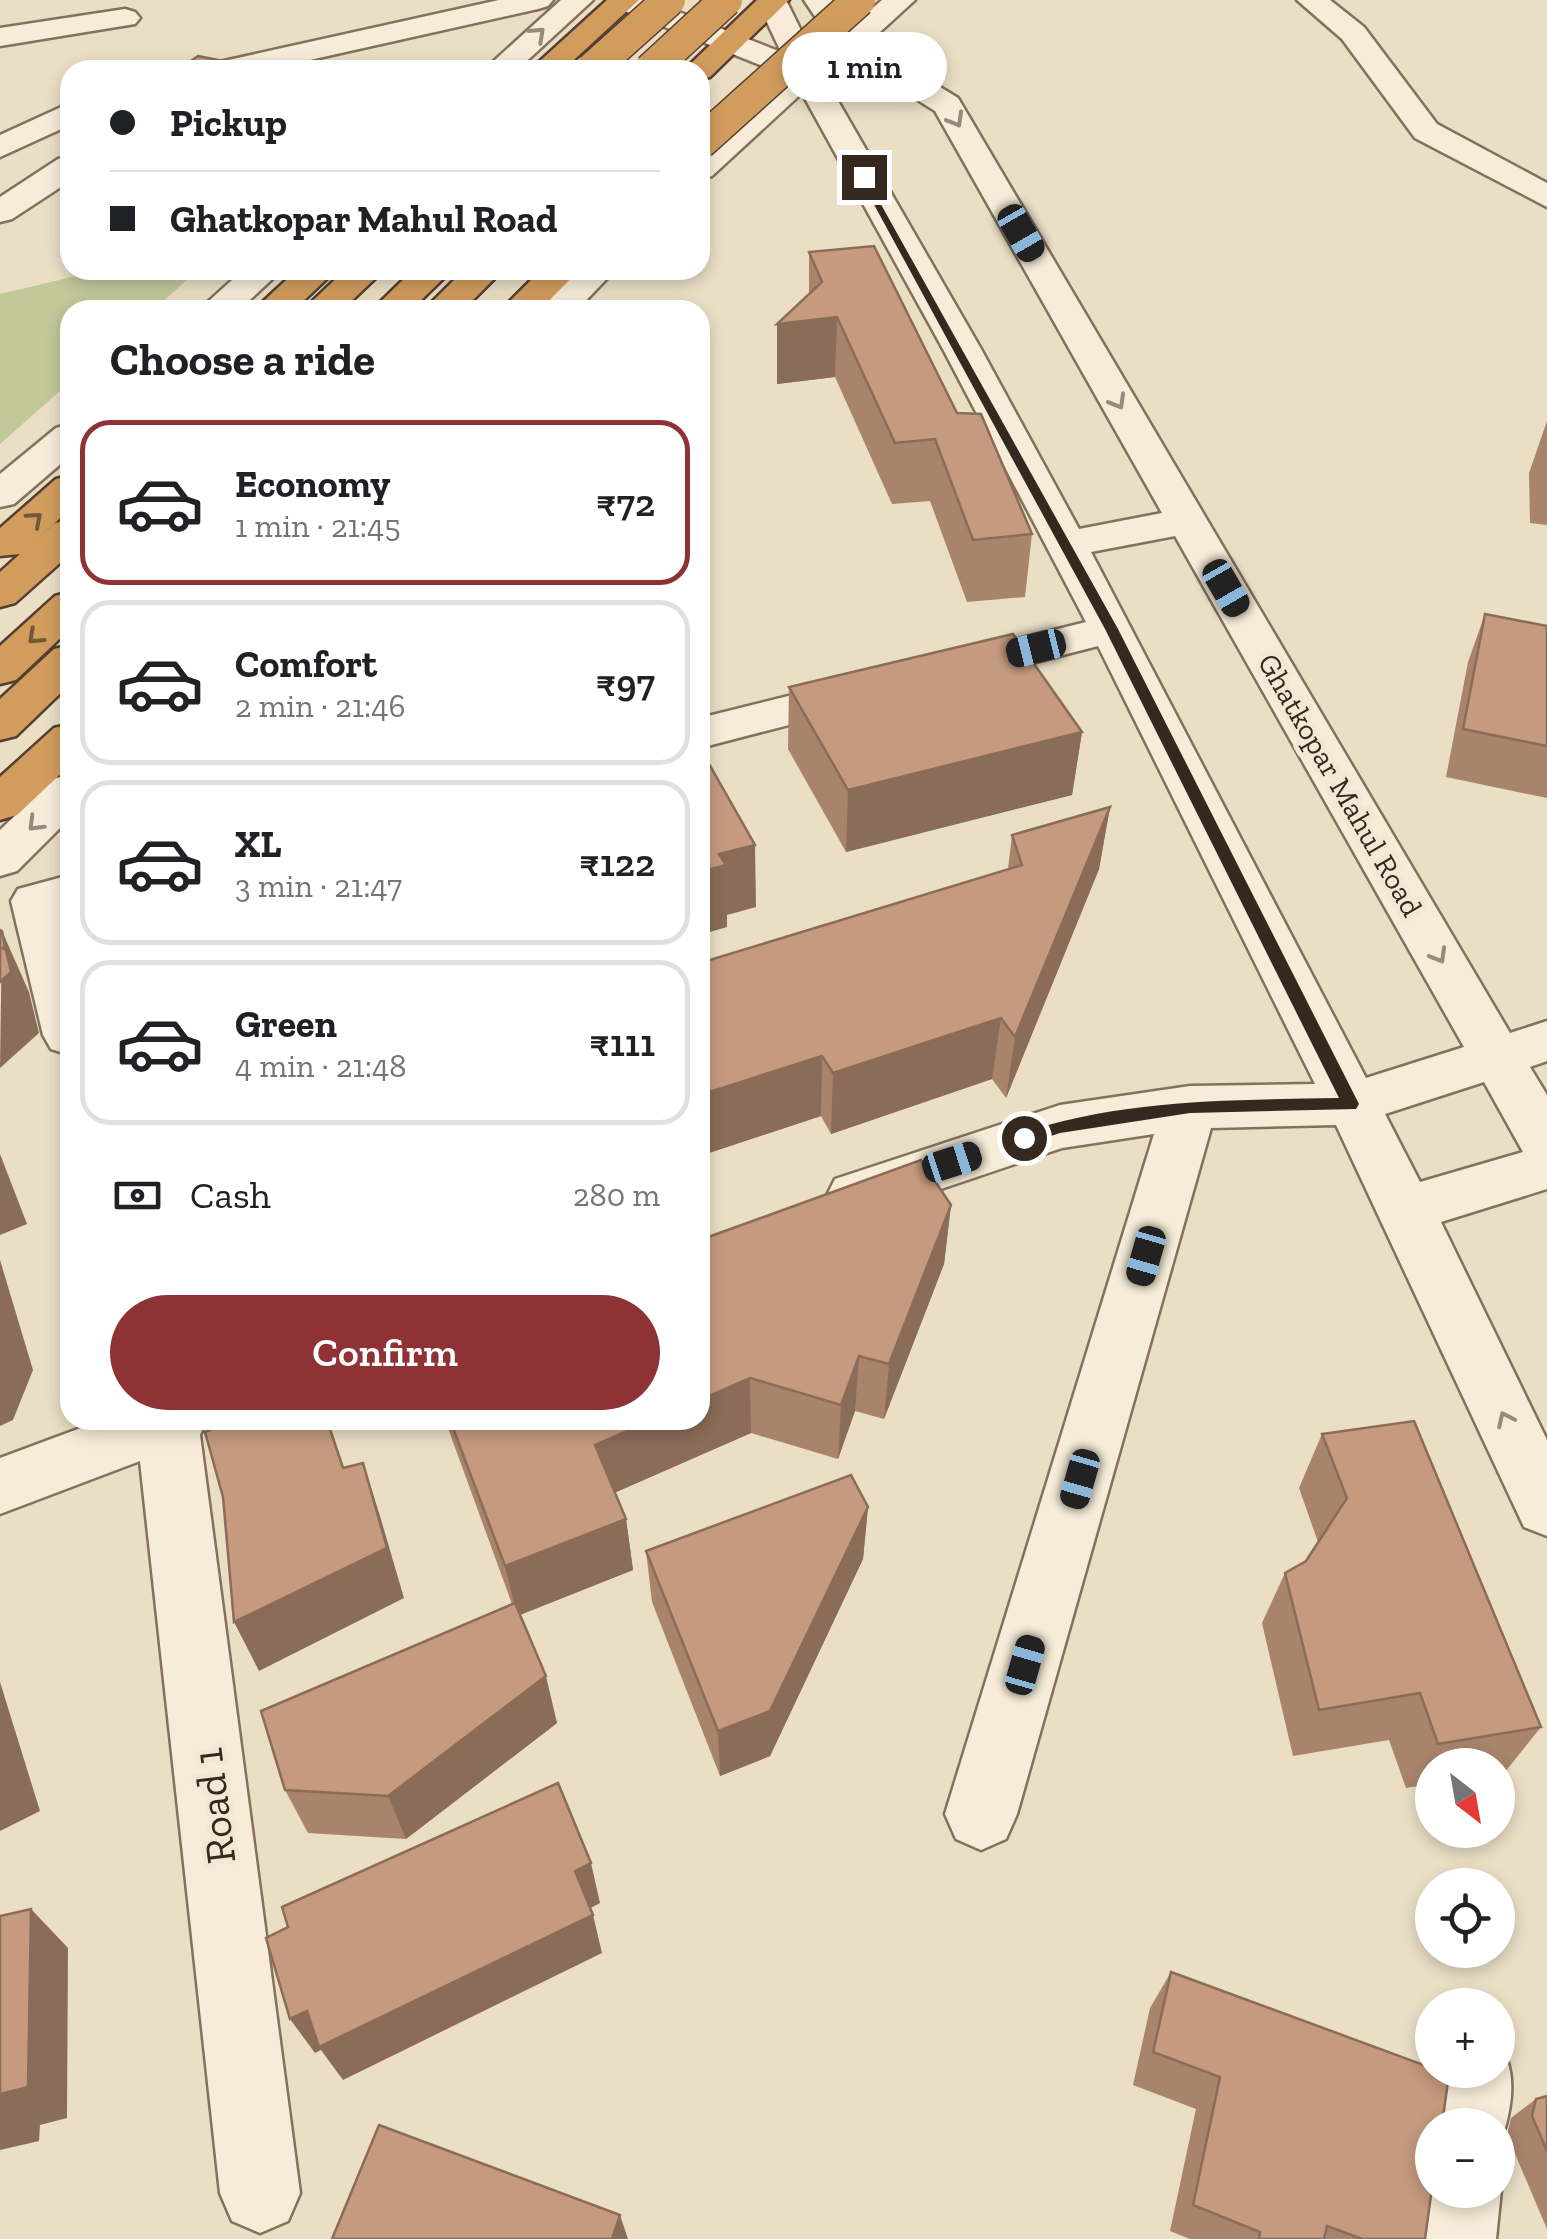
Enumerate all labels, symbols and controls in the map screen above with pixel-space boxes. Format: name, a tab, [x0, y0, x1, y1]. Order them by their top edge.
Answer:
one-way arrow	[526, 28, 545, 46]
callout: 1 min	[782, 32, 946, 102]
text: 1 min	[827, 48, 902, 86]
text: Pickup	[170, 100, 287, 146]
one-way arrow	[943, 110, 963, 128]
route end	[842, 155, 887, 200]
text: Ghatkopar Mahul Road	[170, 196, 557, 242]
car	[993, 200, 1049, 266]
text: Choose a ride	[110, 333, 375, 387]
one-way arrow	[1106, 391, 1125, 409]
icon: car	[115, 458, 205, 548]
text: Economy	[235, 461, 390, 507]
text: ₹72	[596, 480, 655, 526]
text: 1 min · 21:45	[235, 507, 401, 545]
one-way arrow	[23, 513, 42, 531]
car	[1198, 555, 1254, 621]
one-way arrow	[28, 625, 47, 643]
car	[1003, 626, 1069, 670]
icon: car	[115, 638, 205, 728]
text: Comfort	[235, 641, 377, 687]
street label: Ghatkopar Mahul Road	[1250, 647, 1430, 923]
text: ₹97	[596, 660, 655, 706]
text: 2 min · 21:46	[235, 687, 405, 725]
one-way arrow	[29, 813, 47, 831]
icon: car	[115, 818, 205, 908]
text: XL	[235, 821, 282, 867]
text: ₹122	[579, 840, 655, 886]
text: 3 min · 21:47	[235, 867, 402, 905]
one-way arrow	[1426, 945, 1446, 963]
icon: car	[115, 998, 205, 1088]
text: Green	[235, 1001, 337, 1047]
text: ₹111	[589, 1020, 655, 1066]
text: 4 min · 21:48	[235, 1047, 406, 1085]
route start	[1002, 1116, 1047, 1161]
car	[919, 1138, 985, 1186]
icon: cash	[110, 1168, 165, 1223]
text: Cash	[190, 1172, 271, 1218]
text: 280 m	[573, 1176, 660, 1214]
car	[1123, 1223, 1169, 1289]
button: Confirm	[110, 1295, 660, 1410]
one-way arrow	[1498, 1411, 1518, 1429]
car	[1057, 1446, 1103, 1512]
car	[1002, 1632, 1048, 1698]
street label: Road 1	[182, 1745, 246, 1867]
north arrow	[1415, 1748, 1515, 1848]
map controls	[1415, 1748, 1515, 2208]
button: locate	[1415, 1868, 1515, 1968]
button: +	[1415, 1988, 1515, 2088]
button: −	[1415, 2108, 1515, 2208]

